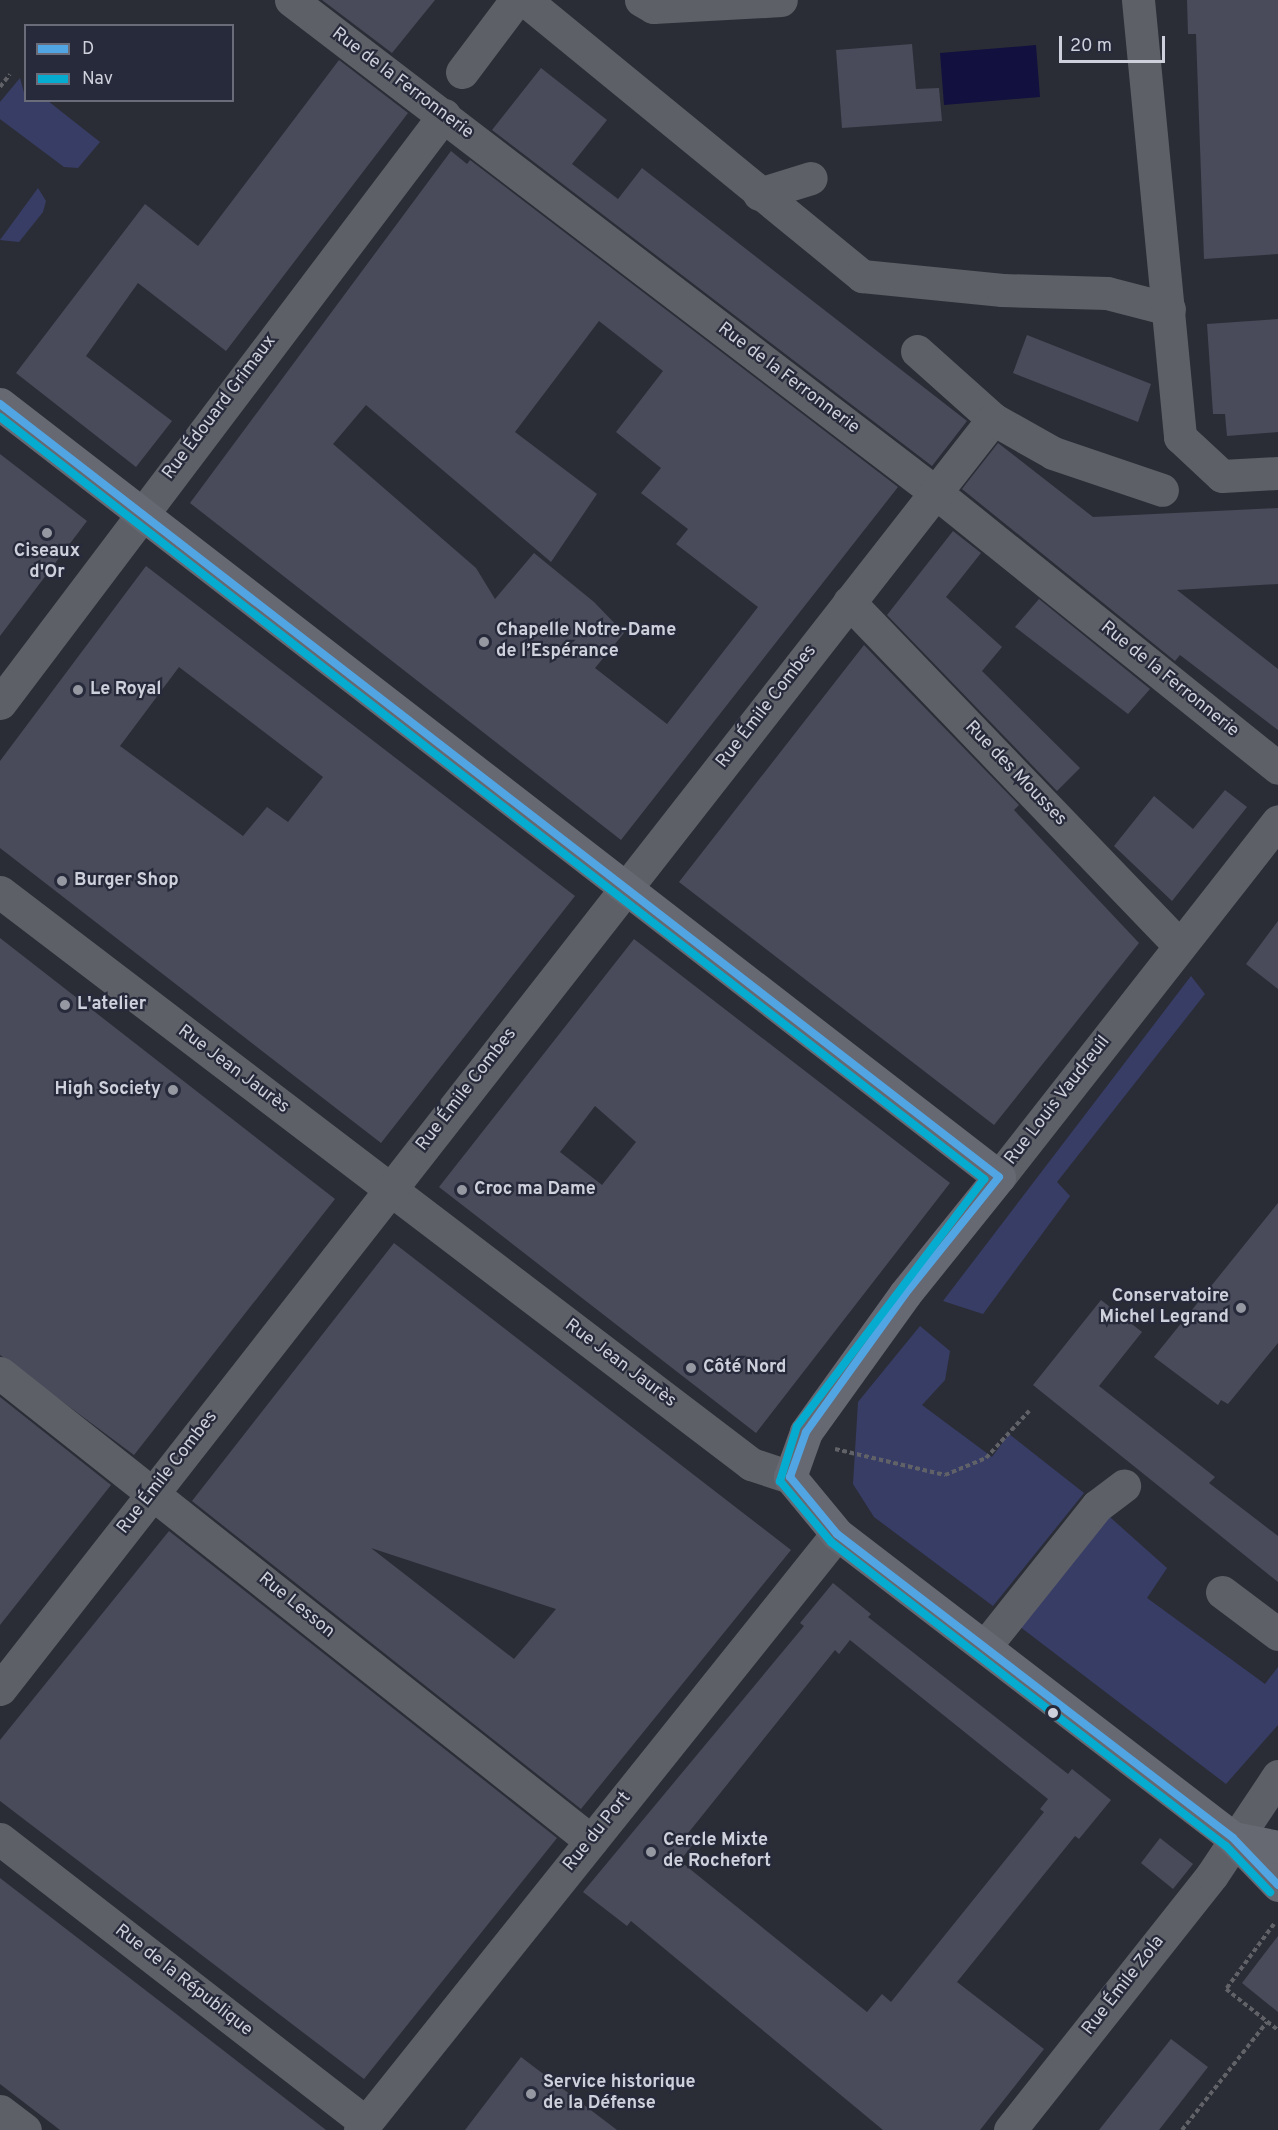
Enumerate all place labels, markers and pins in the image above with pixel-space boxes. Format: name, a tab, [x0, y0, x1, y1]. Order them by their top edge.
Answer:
marker: Ciseaux d'Or	[40, 526, 54, 540]
place label: Ciseaux d'Or	[14, 542, 80, 584]
place label: Chapelle Notre-Dame de l’Espérance	[496, 621, 676, 664]
marker: Chapelle Notre-Dame de l’Espérance	[477, 635, 491, 649]
place label: Le Royal	[90, 679, 162, 701]
marker: Le Royal	[71, 683, 85, 697]
place label: Burger Shop	[74, 870, 179, 892]
marker: Burger Shop	[55, 874, 69, 888]
place label: L'atelier	[77, 994, 146, 1016]
marker: L'atelier	[58, 998, 72, 1012]
place label: High Society	[55, 1079, 161, 1101]
marker: High Society	[166, 1083, 180, 1097]
place label: Croc ma Dame	[474, 1179, 596, 1201]
marker: Croc ma Dame	[455, 1183, 469, 1197]
place label: Conservatoire Michel Legrand	[1100, 1287, 1229, 1330]
marker: Conservatoire Michel Legrand	[1234, 1301, 1248, 1315]
place label: Côté Nord	[703, 1357, 786, 1379]
marker: Côté Nord	[684, 1361, 698, 1375]
unlabelled marker	[1047, 1707, 1059, 1719]
place label: Cercle Mixte de Rochefort	[663, 1831, 771, 1874]
marker: Cercle Mixte de Rochefort	[644, 1845, 658, 1859]
place label: Service historique de la Défense	[543, 2073, 696, 2116]
marker: Service historique de la Défense	[524, 2087, 538, 2101]

